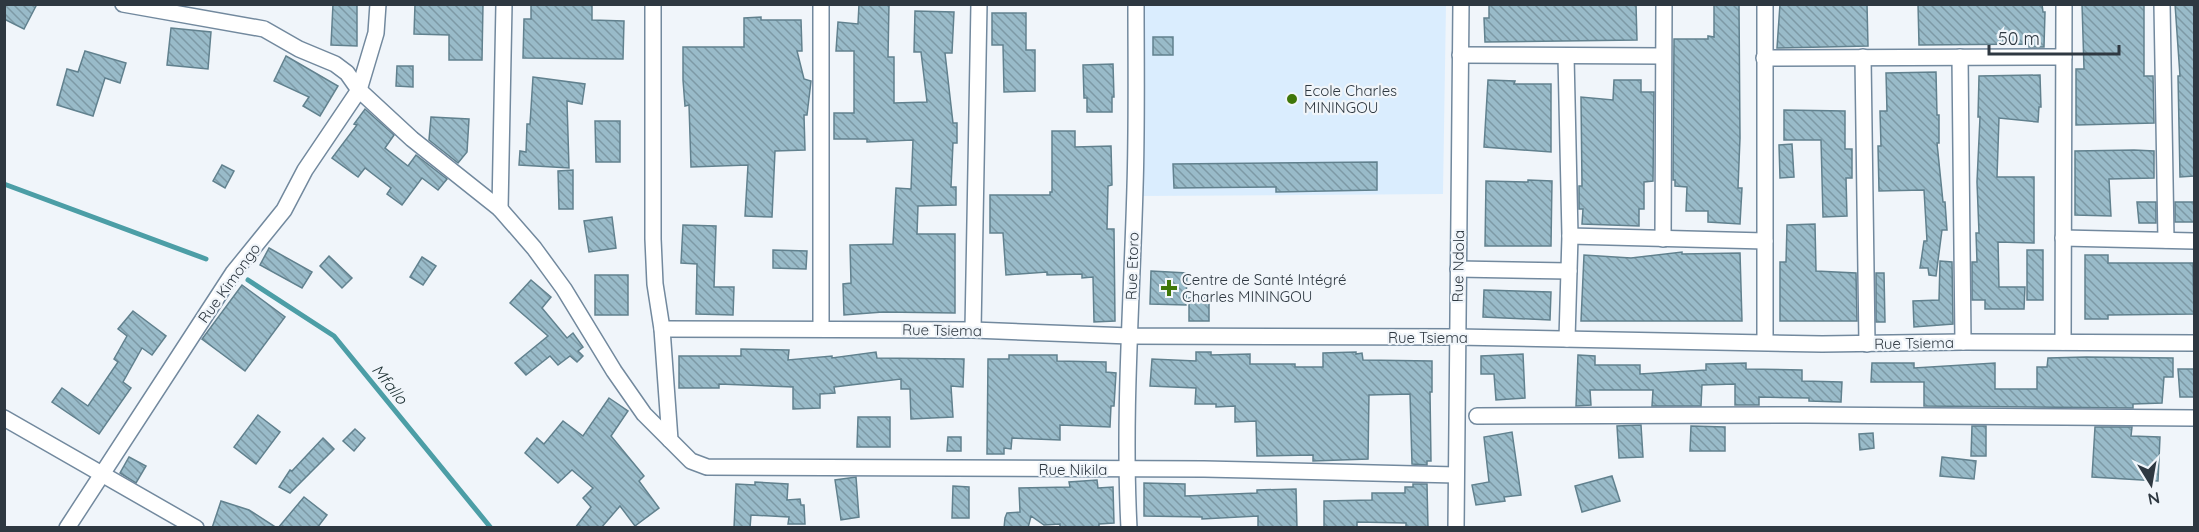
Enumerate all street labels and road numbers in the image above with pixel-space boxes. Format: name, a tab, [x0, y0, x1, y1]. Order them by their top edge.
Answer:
street label: Rue Ndola	[1448, 230, 1468, 302]
street label: Rue Etoro	[1121, 232, 1143, 300]
street label: Rue Kimongo	[194, 239, 264, 327]
street label: Rue Tsiema	[902, 320, 982, 340]
street label: Rue Tsiema	[1388, 328, 1468, 347]
street label: Rue Tsiema	[1874, 333, 1954, 353]
street label: Rue Nikila	[1039, 460, 1107, 479]

